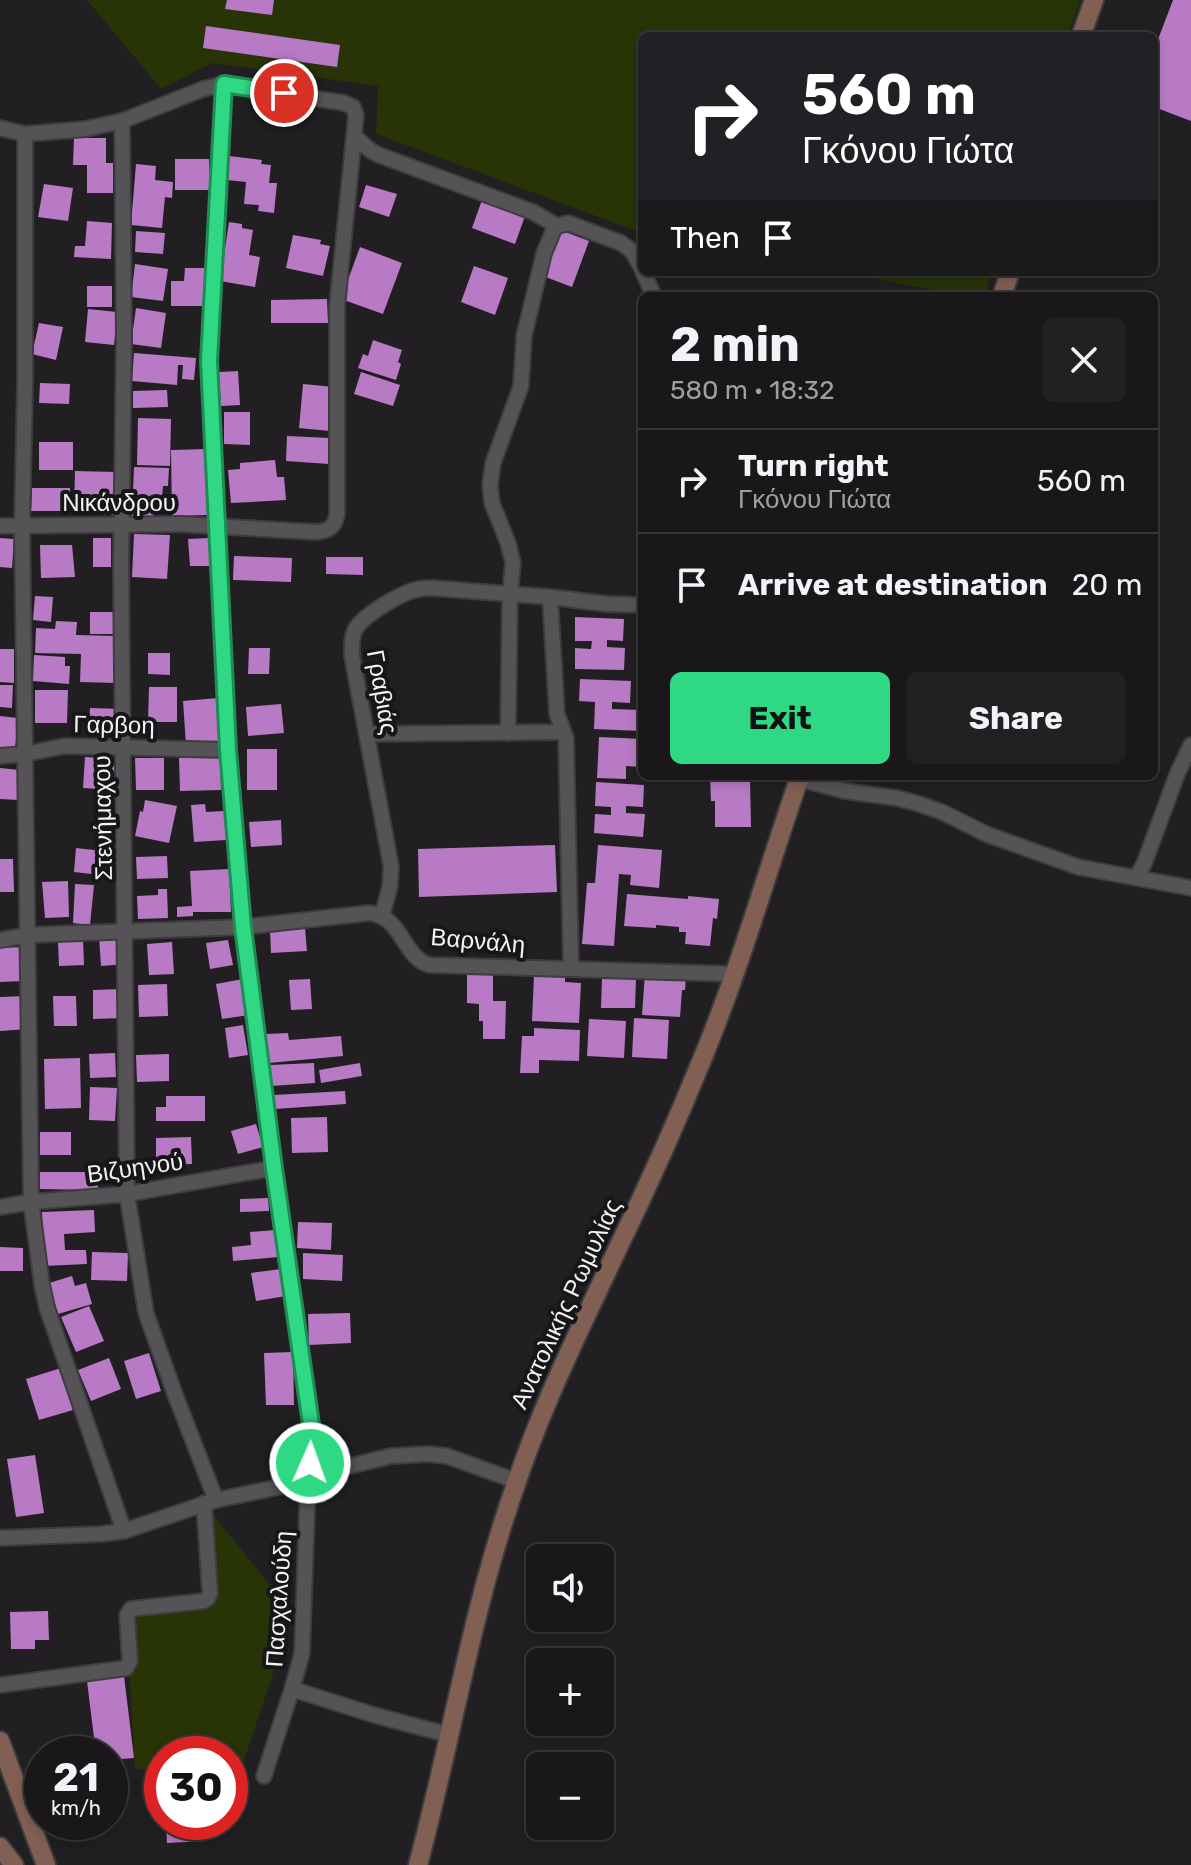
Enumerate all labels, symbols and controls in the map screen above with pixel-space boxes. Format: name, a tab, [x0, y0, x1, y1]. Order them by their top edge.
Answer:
pin	[250, 59, 318, 127]
text: 560 m	[802, 62, 976, 128]
icon: right	[670, 64, 774, 168]
icon: arrive	[262, 71, 306, 115]
text: Γκόνου Γιώτα	[802, 129, 1014, 172]
icon: arrive	[756, 216, 800, 260]
text: Then	[670, 220, 740, 256]
text: 2 min	[670, 316, 800, 373]
button: close	[1042, 318, 1126, 402]
text: 580 m · 18:32	[670, 375, 835, 406]
text: Turn right	[738, 448, 889, 484]
icon: right	[670, 459, 714, 503]
text: 560 m	[1037, 463, 1126, 499]
text: Γκόνου Γιώτα	[738, 484, 891, 515]
street label: Νικάνδρου	[62, 489, 176, 517]
icon: arrive	[670, 563, 714, 607]
text: Arrive at destination	[738, 567, 1048, 603]
text: 20 m	[1072, 567, 1142, 603]
street label: Γραβιάς	[361, 648, 403, 736]
button: Exit	[670, 672, 890, 764]
button: Share	[906, 672, 1126, 764]
street label: Γαρβοη	[73, 710, 155, 740]
street label: Στενήμαχου	[88, 755, 118, 881]
street label: Βαρνάλη	[430, 923, 526, 959]
street label: Βιζυηνού	[85, 1147, 185, 1189]
street label: Ανατολικής Ρωμυλίας	[505, 1195, 627, 1413]
position arrow	[268, 1421, 352, 1505]
street label: Πασχαλούδη	[260, 1530, 298, 1668]
map controls	[526, 1544, 614, 1840]
button: sound	[526, 1544, 614, 1632]
button: +	[526, 1648, 614, 1736]
speed limit sign: 30	[144, 1736, 248, 1840]
button: −	[526, 1752, 614, 1840]
text: 21	[53, 1754, 99, 1801]
text: km/h	[51, 1796, 101, 1820]

